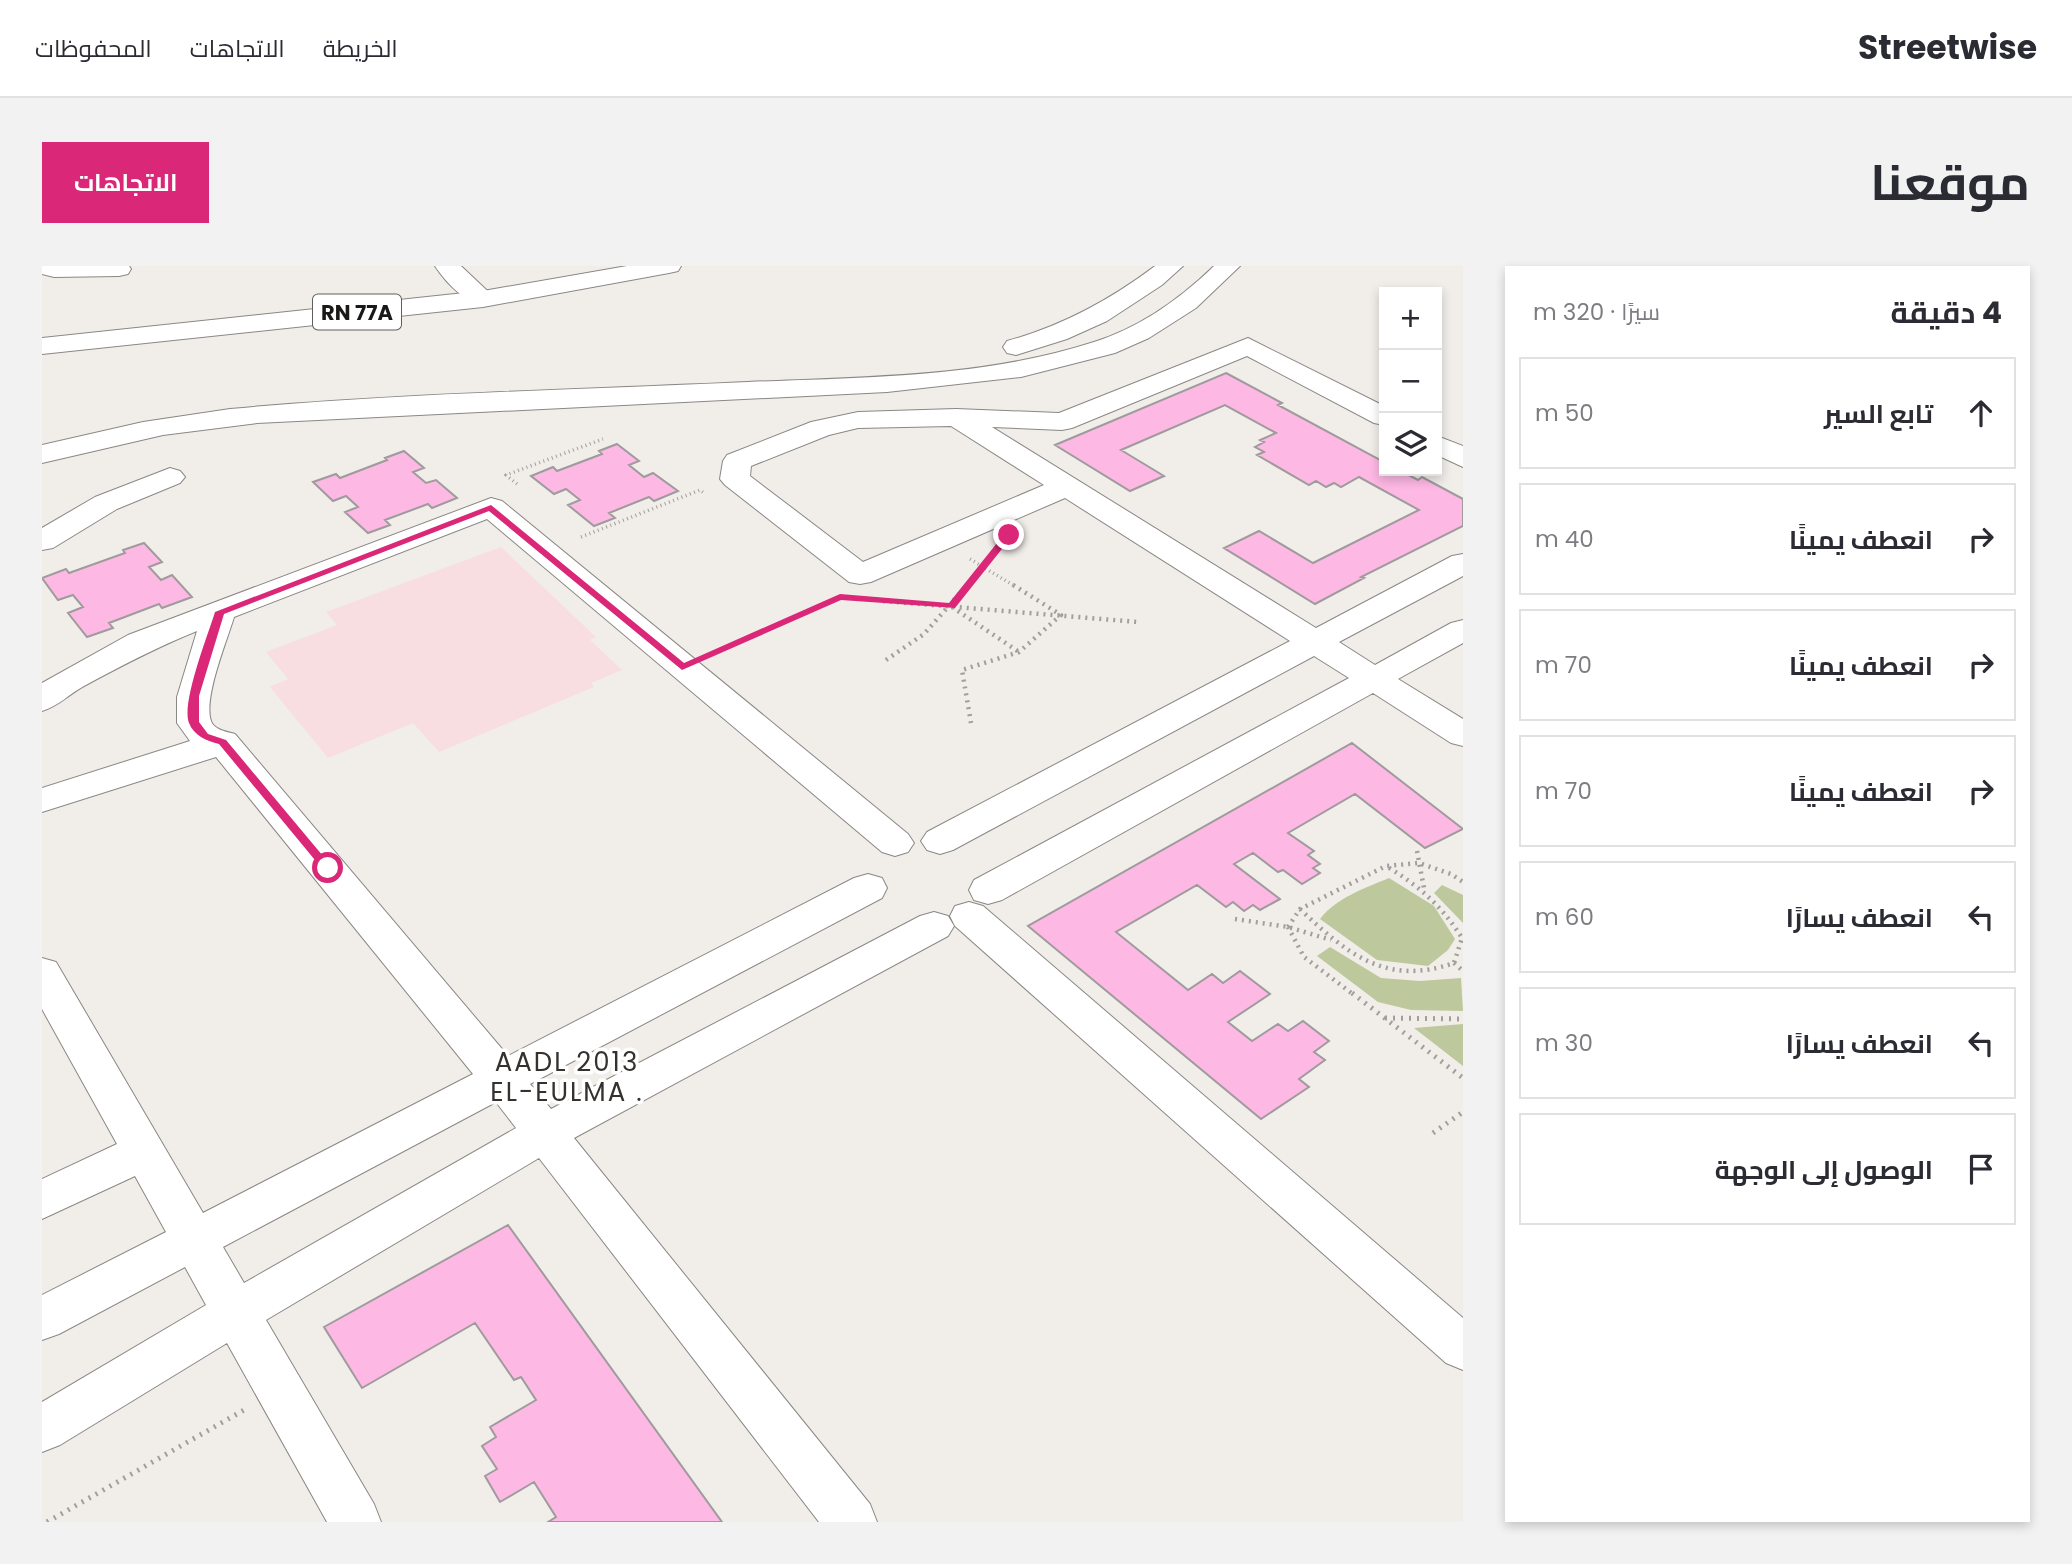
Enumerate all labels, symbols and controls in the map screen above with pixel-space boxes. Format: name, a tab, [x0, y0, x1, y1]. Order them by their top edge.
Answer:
text: Streetwise	[1858, 24, 2037, 71]
text: المحفوظات	[35, 32, 152, 65]
text: الاتجاهات	[190, 32, 285, 65]
text: الخريطة	[323, 32, 398, 65]
button: الاتجاهات	[42, 142, 209, 223]
text: موقعنا	[1870, 149, 2030, 217]
map controls	[1379, 287, 1442, 476]
button: +	[1379, 287, 1442, 350]
text: 4 دقيقة	[1891, 291, 2002, 334]
road number: RN 77A	[313, 294, 401, 330]
text: سيرًا · 320 m	[1533, 296, 1660, 328]
button: −	[1379, 350, 1442, 413]
icon: ahead	[1962, 394, 2000, 432]
text: تابع السير	[1824, 396, 1933, 432]
text: 50 m	[1535, 397, 1594, 429]
button: layers	[1379, 413, 1442, 476]
route end	[993, 519, 1024, 550]
icon: right	[1962, 520, 2000, 558]
text: انعطف يمينًا	[1789, 522, 1933, 558]
text: 40 m	[1535, 523, 1594, 555]
icon: right	[1962, 646, 2000, 684]
text: انعطف يمينًا	[1789, 648, 1933, 684]
text: 70 m	[1535, 649, 1592, 681]
icon: right	[1962, 772, 2000, 810]
text: انعطف يمينًا	[1789, 774, 1933, 810]
text: 70 m	[1535, 775, 1592, 807]
route start	[312, 852, 343, 883]
icon: left	[1962, 898, 2000, 936]
text: انعطف يسارًا	[1786, 900, 1933, 936]
text: 60 m	[1535, 901, 1594, 933]
icon: left	[1962, 1024, 2000, 1062]
text: انعطف يسارًا	[1786, 1026, 1933, 1062]
text: 30 m	[1535, 1027, 1593, 1059]
district label: AADL 2013 EL-EULMA .	[490, 1044, 644, 1110]
icon: arrive	[1962, 1150, 2000, 1188]
text: الوصول إلى الوجهة	[1715, 1152, 1933, 1188]

